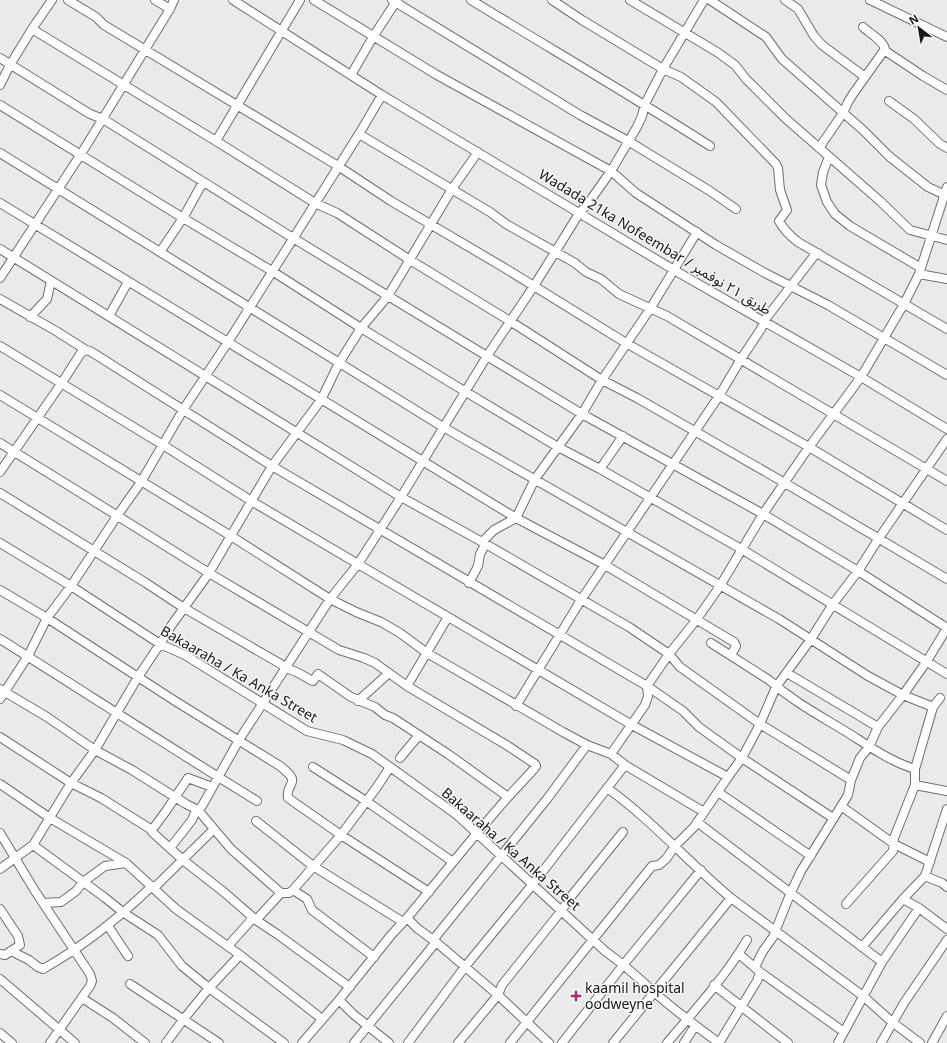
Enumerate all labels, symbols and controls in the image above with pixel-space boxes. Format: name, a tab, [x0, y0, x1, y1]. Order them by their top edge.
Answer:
north arrow	[899, 8, 939, 48]
text: N	[904, 8, 924, 32]
street label: Wadada 21ka Nofeembar / طريق ٢١ نوفمبر	[532, 161, 777, 324]
street label: Bakaaraha / Ka Anka Street	[154, 617, 323, 732]
street label: Bakaaraha / Ka Anka Street	[434, 780, 587, 919]
place label: kaamil hospital oodweyne	[585, 974, 685, 1019]
marker: kaamil hospital oodweyne	[570, 990, 582, 1002]

